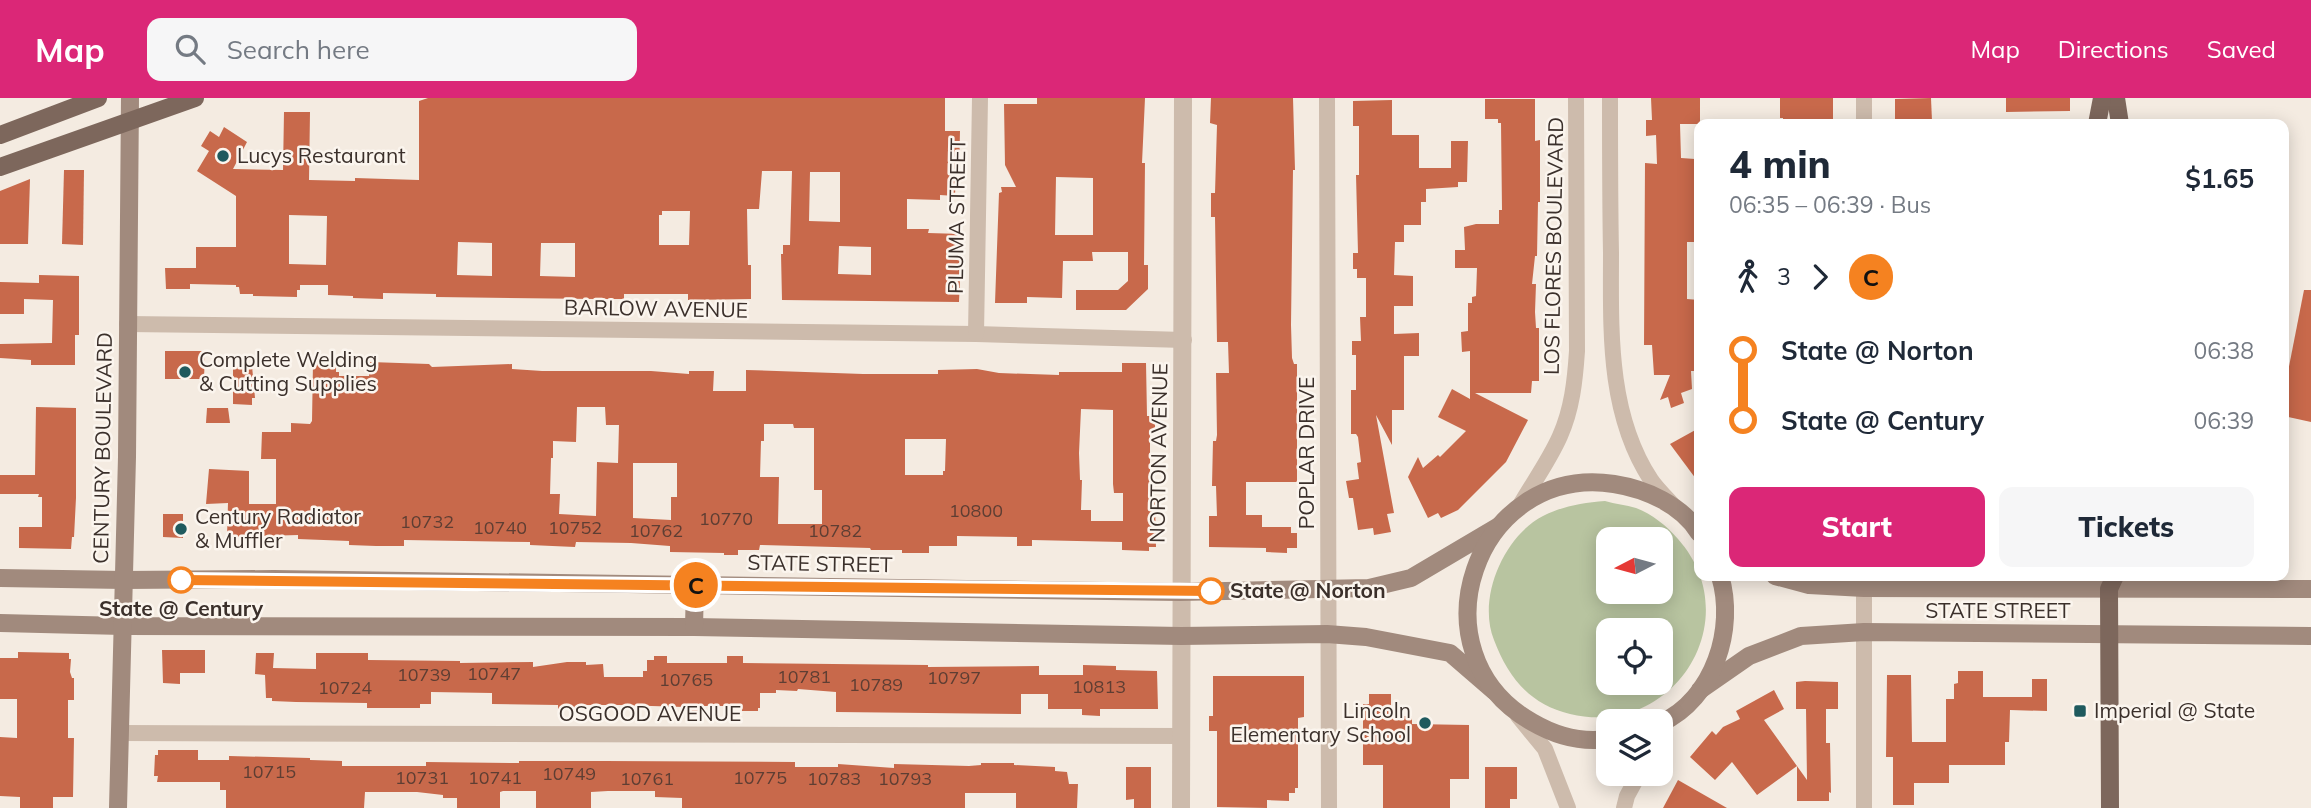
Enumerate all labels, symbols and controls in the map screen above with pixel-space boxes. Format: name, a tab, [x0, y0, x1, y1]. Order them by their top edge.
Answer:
search box	[147, 18, 637, 81]
text: Map	[35, 29, 105, 70]
icon: search	[171, 30, 209, 68]
text: Search here	[227, 33, 370, 66]
text: Map	[1970, 34, 2020, 64]
text: Directions	[2058, 34, 2169, 64]
text: Saved	[2207, 34, 2276, 64]
street label: LOS FLORES BOULEVARD	[1538, 117, 1568, 375]
street label: PLUMA STREET	[942, 137, 970, 294]
text: 4 min	[1729, 140, 1831, 188]
place label: Lucys Restaurant	[237, 142, 406, 168]
marker: Lucys Restaurant	[215, 148, 231, 164]
text: $1.65	[2185, 162, 2254, 195]
text: 06:35 – 06:39 · Bus	[1729, 190, 1931, 219]
icon: walk	[1729, 258, 1767, 296]
icon: forward	[1801, 258, 1839, 296]
text: 3	[1777, 262, 1791, 291]
text: C	[1863, 262, 1879, 292]
street label: BARLOW AVENUE	[564, 293, 748, 323]
street label: CENTURY BOULEVARD	[87, 332, 117, 564]
text: State @ Norton	[1781, 334, 1974, 367]
text: 06:38	[2194, 336, 2254, 365]
place label: Complete Welding & Cutting Supplies	[199, 346, 377, 396]
street label: NORTON AVENUE	[1143, 363, 1173, 543]
marker: Complete Welding & Cutting Supplies	[177, 364, 193, 380]
street label: POPLAR DRIVE	[1293, 377, 1319, 529]
text: State @ Century	[1781, 404, 1984, 437]
text: 06:39	[2194, 406, 2254, 435]
button: Start	[1729, 487, 1985, 567]
button: Tickets	[1999, 487, 2254, 567]
house number: 10800	[949, 499, 1003, 522]
place label: Century Radiator & Muffler	[195, 503, 361, 553]
house number: 10770	[699, 507, 753, 530]
house number: 10732	[400, 510, 454, 533]
house number: 10740	[473, 516, 527, 539]
house number: 10752	[548, 516, 602, 539]
house number: 10762	[629, 519, 683, 542]
house number: 10782	[808, 519, 862, 542]
marker: Century Radiator & Muffler	[173, 521, 189, 537]
north arrow	[1596, 527, 1673, 604]
map controls	[1596, 527, 1673, 786]
street label: STATE STREET	[747, 549, 893, 577]
line badge: C	[673, 562, 719, 608]
marker: State @ Century	[168, 567, 194, 593]
text: C	[688, 570, 704, 600]
place label: State @ Norton	[1230, 577, 1386, 603]
marker: State @ Norton	[1198, 578, 1224, 604]
place label: State @ Century	[99, 595, 264, 621]
street label: STATE STREET	[1925, 597, 2071, 623]
button: locate	[1596, 618, 1673, 695]
house number: 10747	[467, 662, 521, 685]
house number: 10739	[397, 663, 451, 686]
house number: 10781	[777, 665, 831, 688]
house number: 10797	[927, 666, 981, 689]
house number: 10765	[659, 668, 713, 691]
house number: 10789	[849, 673, 903, 696]
house number: 10813	[1072, 675, 1126, 698]
house number: 10724	[318, 676, 372, 699]
place label: Lincoln Elementary School	[1230, 697, 1411, 747]
place label: Imperial @ State	[2094, 697, 2255, 723]
street label: OSGOOD AVENUE	[559, 700, 741, 726]
marker: Imperial @ State	[2072, 703, 2088, 719]
button: layers	[1596, 709, 1673, 786]
marker: Lincoln Elementary School	[1417, 715, 1433, 731]
house number: 10715	[242, 760, 296, 783]
house number: 10749	[542, 762, 596, 785]
house number: 10731	[395, 766, 449, 789]
house number: 10741	[468, 766, 522, 789]
house number: 10775	[733, 766, 787, 789]
house number: 10761	[620, 767, 674, 790]
house number: 10783	[807, 767, 861, 790]
house number: 10793	[878, 767, 932, 790]

